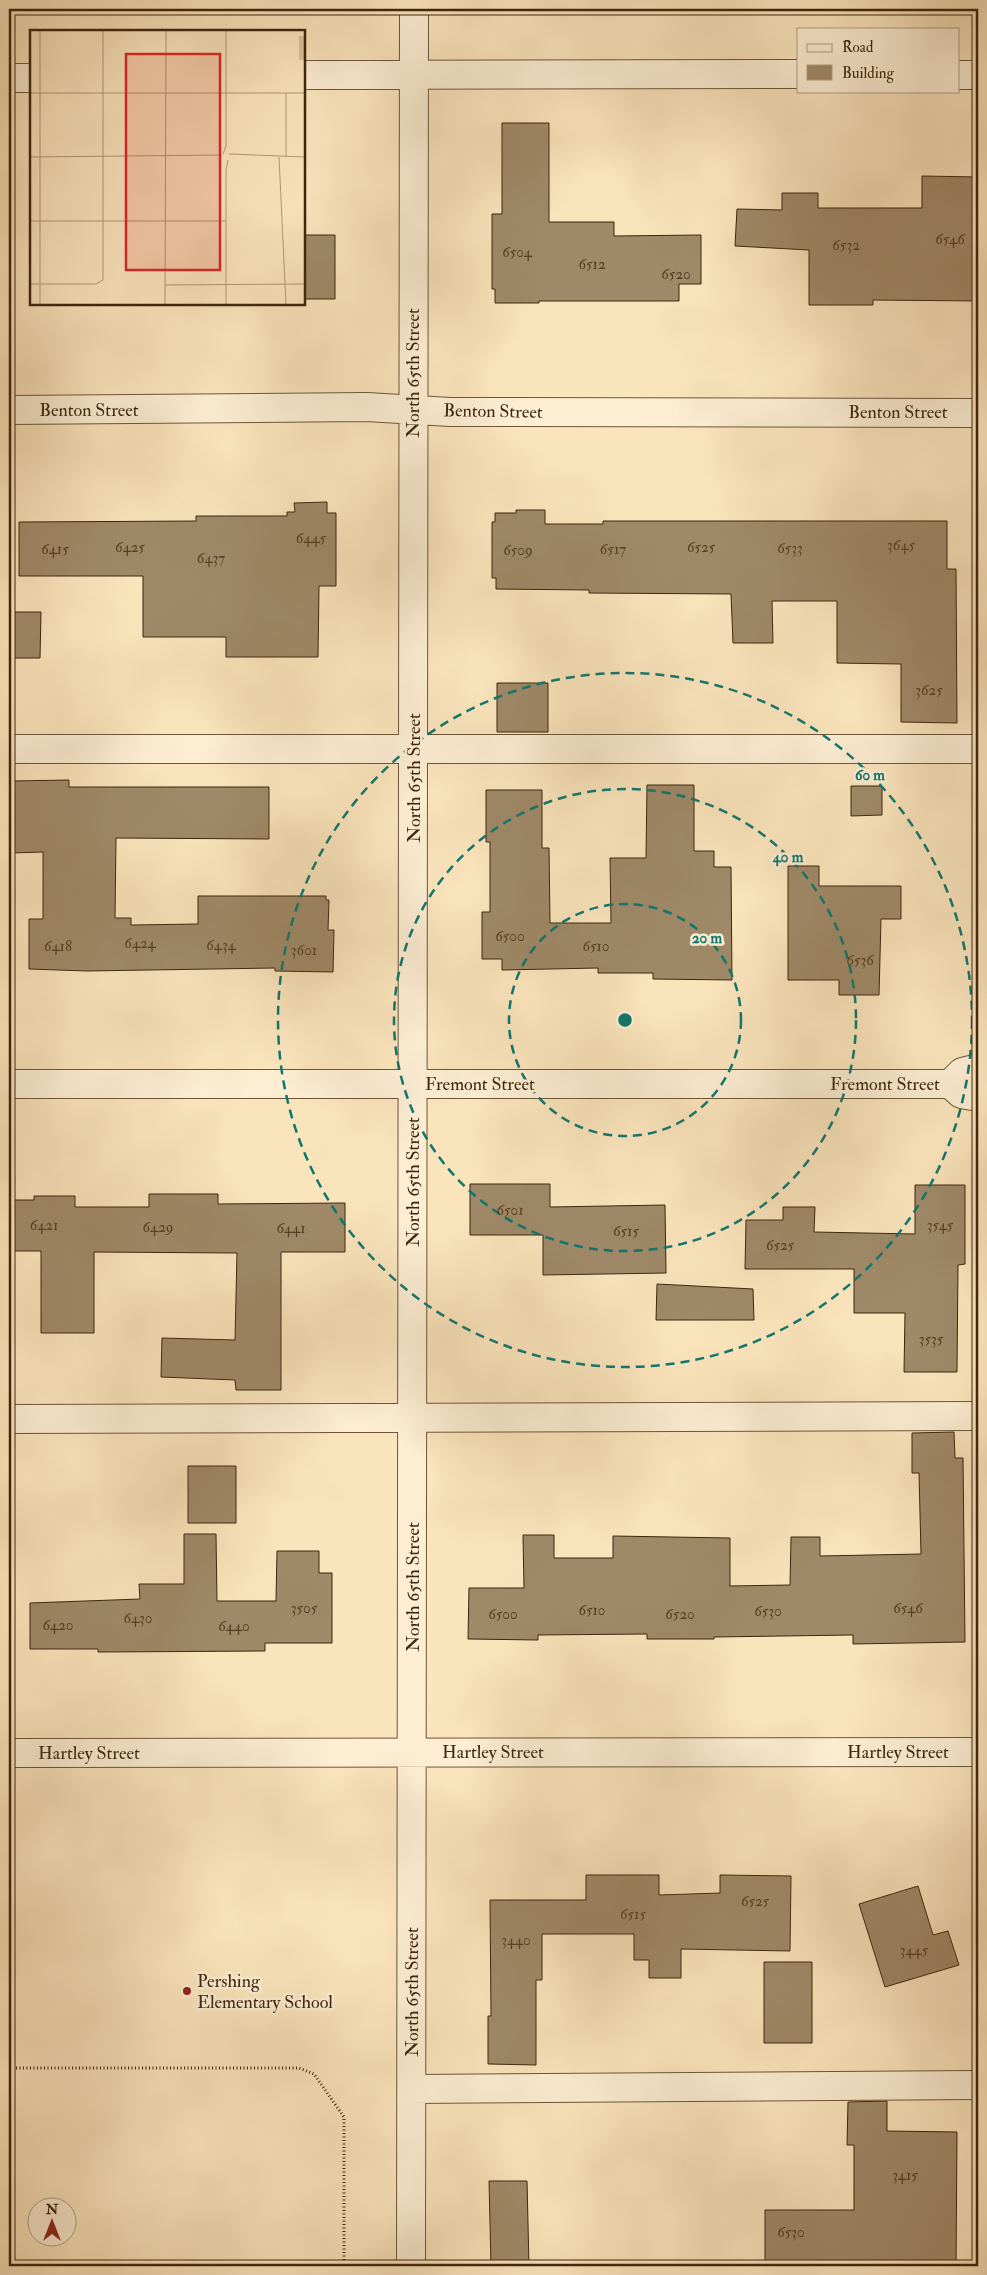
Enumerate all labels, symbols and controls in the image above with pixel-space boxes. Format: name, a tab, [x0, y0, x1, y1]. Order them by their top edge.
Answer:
legend	[797, 28, 960, 92]
inset map	[30, 30, 305, 305]
text: Road	[842, 38, 874, 57]
text: Building	[842, 64, 894, 83]
house number: 6546	[935, 230, 966, 249]
house number: 6532	[832, 236, 860, 255]
house number: 6504	[502, 243, 533, 262]
house number: 6512	[578, 255, 606, 274]
house number: 6520	[661, 265, 691, 284]
street label: North 65th Street	[402, 308, 425, 438]
street label: Benton Street	[39, 399, 139, 422]
street label: Benton Street	[443, 399, 543, 424]
street label: Benton Street	[848, 401, 948, 424]
house number: 6445	[296, 529, 327, 548]
house number: 3645	[887, 536, 915, 555]
house number: 6425	[115, 538, 145, 557]
house number: 6525	[687, 538, 716, 557]
house number: 6533	[777, 539, 803, 558]
house number: 6415	[41, 540, 69, 559]
house number: 6517	[600, 540, 626, 559]
house number: 6509	[503, 541, 533, 560]
house number: 6437	[197, 549, 225, 568]
house number: 3625	[915, 681, 943, 700]
street label: North 65th Street	[403, 713, 426, 843]
text: 60 m	[855, 766, 885, 785]
text: 40 m	[772, 848, 804, 867]
house number: 6500	[495, 927, 525, 946]
text: 20 m	[692, 929, 722, 948]
house number: 6424	[124, 934, 157, 953]
house number: 6434	[206, 936, 237, 955]
house number: 6418	[44, 937, 72, 956]
house number: 6510	[582, 937, 610, 956]
house number: 3601	[291, 941, 317, 960]
house number: 6536	[846, 951, 875, 970]
centre of rings	[616, 1011, 634, 1029]
street label: Fremont Street	[425, 1073, 535, 1096]
street label: Fremont Street	[830, 1073, 940, 1096]
street label: North 65th Street	[402, 1117, 425, 1247]
house number: 6501	[497, 1201, 523, 1220]
house number: 6421	[30, 1216, 58, 1235]
house number: 3545	[927, 1216, 954, 1235]
house number: 6429	[143, 1218, 173, 1237]
house number: 6441	[276, 1219, 306, 1238]
house number: 6515	[613, 1222, 639, 1241]
house number: 6525	[766, 1236, 795, 1255]
house number: 3535	[919, 1330, 944, 1349]
street label: North 65th Street	[402, 1522, 425, 1652]
house number: 3505	[291, 1599, 318, 1618]
house number: 6546	[893, 1599, 924, 1618]
house number: 6510	[578, 1601, 606, 1620]
house number: 6530	[754, 1602, 782, 1621]
house number: 6500	[488, 1605, 518, 1624]
house number: 6520	[665, 1605, 695, 1624]
house number: 6430	[123, 1609, 153, 1628]
house number: 6420	[43, 1616, 73, 1635]
house number: 6440	[218, 1617, 250, 1636]
street label: Hartley Street	[442, 1741, 544, 1764]
street label: Hartley Street	[847, 1741, 949, 1764]
street label: Hartley Street	[38, 1742, 140, 1765]
house number: 6525	[741, 1892, 770, 1911]
house number: 6515	[620, 1905, 646, 1924]
street label: North 65th Street	[401, 1927, 424, 2057]
house number: 3440	[501, 1931, 531, 1950]
house number: 3445	[900, 1941, 929, 1960]
place label: Pershing Elementary School	[197, 1970, 333, 2014]
marker: Pershing Elementary School	[181, 1985, 193, 1997]
house number: 3415	[892, 2166, 918, 2185]
north arrow	[28, 2198, 78, 2248]
text: N	[45, 2201, 59, 2218]
house number: 6530	[777, 2223, 805, 2242]

